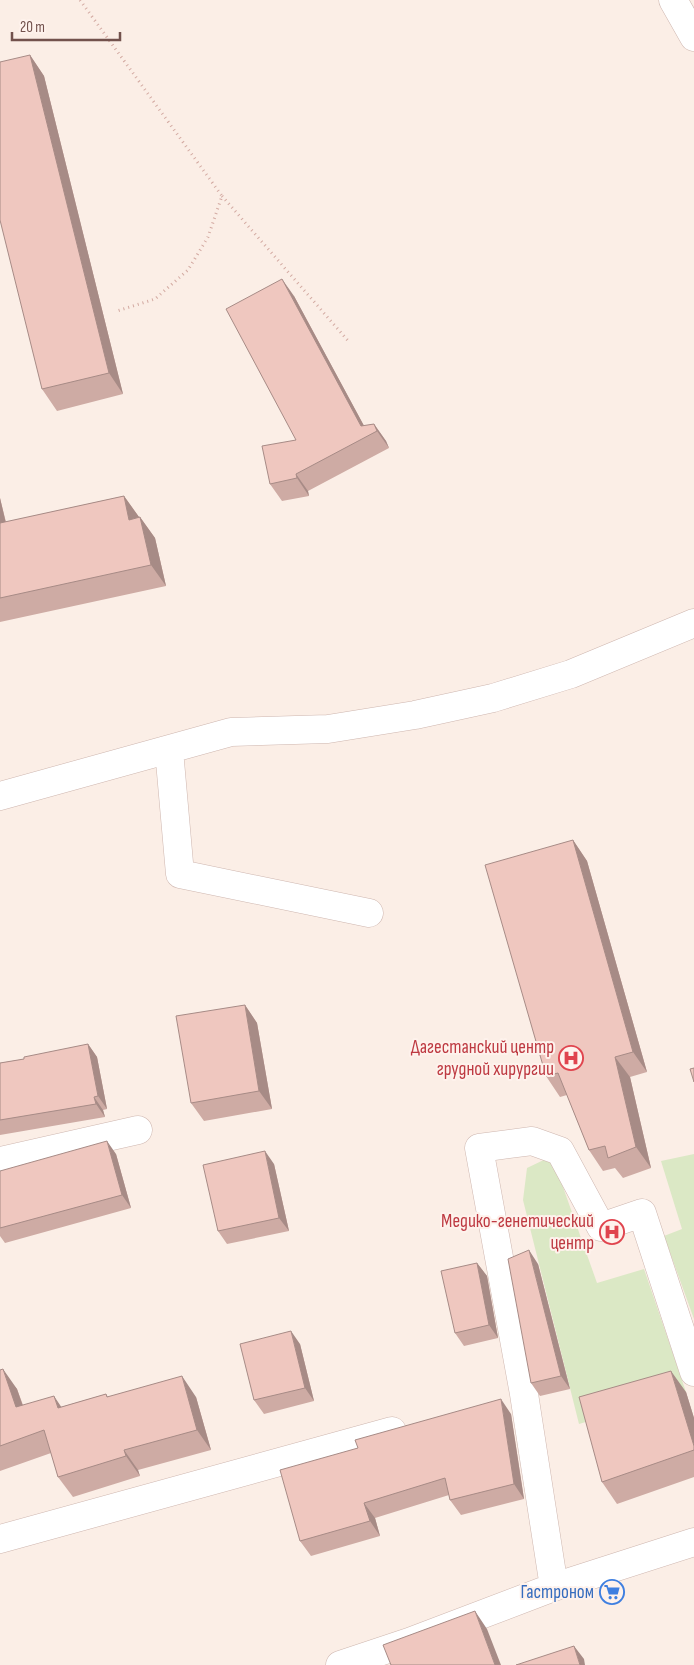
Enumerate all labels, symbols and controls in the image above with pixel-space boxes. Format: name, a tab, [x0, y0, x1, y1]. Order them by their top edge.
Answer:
scale bar	[12, 10, 120, 42]
text: 20 m	[20, 18, 45, 37]
place label: Дагестанский центр грудной хирургии	[411, 1036, 554, 1081]
hospital icon: Дагестанский центр грудной хирургии	[558, 1045, 584, 1071]
place label: Медико-генетический центр	[441, 1210, 594, 1255]
hospital icon: Медико-генетический центр	[599, 1219, 625, 1245]
supermarket icon: Гастроном	[599, 1579, 625, 1605]
place label: Гастроном	[521, 1581, 594, 1604]

